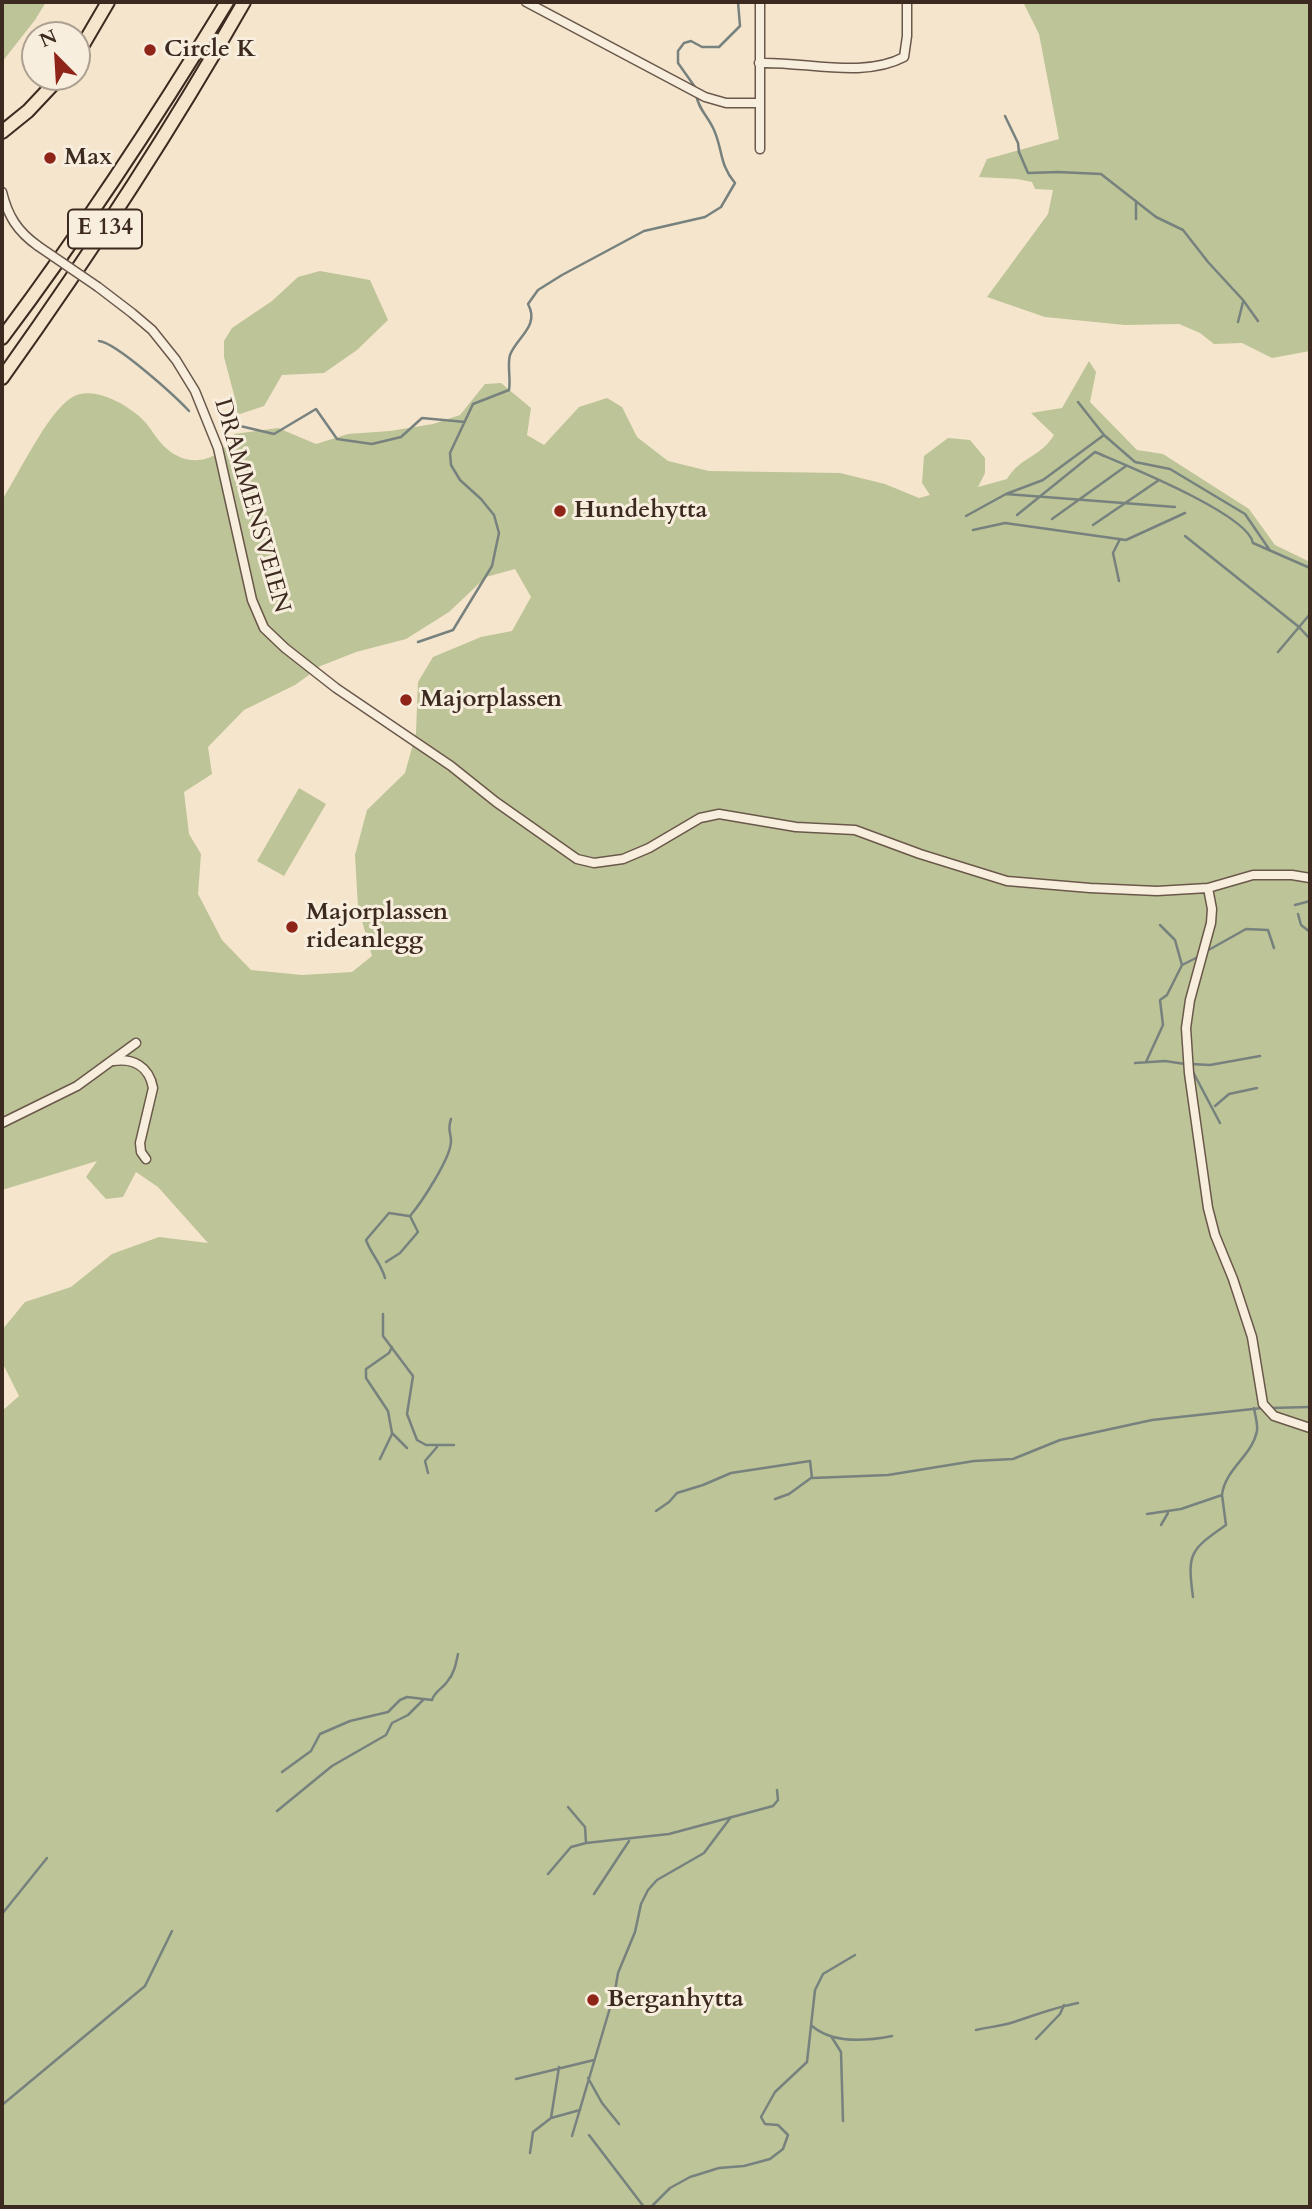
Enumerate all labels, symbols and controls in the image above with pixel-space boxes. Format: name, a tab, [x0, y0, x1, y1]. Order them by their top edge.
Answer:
north arrow	[21, 21, 91, 91]
text: N	[35, 23, 61, 54]
place label: Circle K	[164, 36, 256, 64]
marker: Circle K	[142, 42, 158, 58]
place label: Max	[64, 144, 112, 172]
marker: Max	[42, 150, 58, 166]
road number: E 134	[68, 210, 142, 248]
street label: DRAMMENSVEIEN	[207, 395, 295, 617]
place label: Hundehytta	[574, 497, 707, 525]
marker: Hundehytta	[552, 503, 568, 519]
place label: Majorplassen	[420, 686, 562, 714]
marker: Majorplassen	[398, 692, 414, 708]
place label: Majorplassen rideanlegg	[306, 899, 448, 955]
marker: Majorplassen rideanlegg	[284, 919, 300, 935]
place label: Berganhytta	[607, 1986, 744, 2014]
marker: Berganhytta	[585, 1992, 601, 2008]

